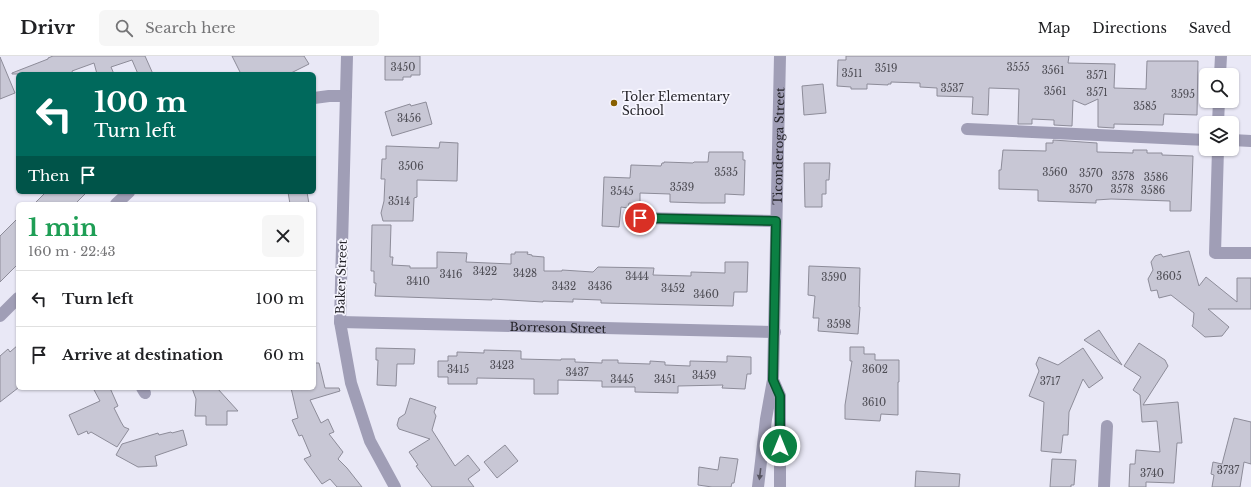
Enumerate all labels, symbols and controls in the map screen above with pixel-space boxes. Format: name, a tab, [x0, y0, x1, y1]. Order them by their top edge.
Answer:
search box	[99, 10, 379, 46]
text: Drivr	[20, 16, 75, 39]
icon: search	[113, 17, 135, 39]
text: Search here	[145, 18, 236, 37]
text: Map	[1038, 19, 1070, 37]
text: Directions	[1092, 19, 1167, 37]
text: Saved	[1189, 19, 1231, 37]
house number: 3450	[391, 61, 415, 74]
house number: 3555	[1006, 61, 1030, 74]
house number: 3519	[875, 62, 897, 75]
house number: 3561	[1042, 64, 1064, 77]
house number: 3511	[842, 67, 862, 80]
map controls	[1199, 68, 1239, 156]
button: search	[1199, 68, 1239, 108]
house number: 3571	[1086, 69, 1108, 82]
house number: 3537	[940, 82, 964, 95]
text: 100 m	[94, 85, 187, 120]
house number: 3561	[1044, 85, 1066, 98]
house number: 3571	[1086, 86, 1108, 99]
street label: Ticonderoga Street	[769, 87, 787, 205]
icon: left	[28, 88, 80, 140]
house number: 3595	[1171, 88, 1195, 101]
place label: Toler Elementary School	[622, 89, 730, 118]
marker: Toler Elementary School	[609, 98, 619, 108]
house number: 3585	[1133, 100, 1157, 113]
house number: 3456	[397, 112, 421, 125]
button: layers	[1199, 116, 1239, 156]
text: Turn left	[94, 120, 176, 142]
house number: 3506	[398, 160, 424, 173]
icon: arrive	[77, 164, 99, 186]
text: Then	[28, 166, 69, 185]
house number: 3535	[714, 166, 738, 179]
house number: 3560	[1042, 166, 1068, 179]
house number: 3570	[1079, 167, 1103, 180]
house number: 3578	[1112, 170, 1134, 183]
house number: 3586	[1144, 171, 1168, 184]
house number: 3539	[670, 181, 694, 194]
house number: 3570	[1069, 183, 1093, 196]
house number: 3578	[1111, 183, 1133, 196]
house number: 3586	[1141, 184, 1165, 197]
house number: 3545	[610, 185, 634, 198]
house number: 3514	[388, 195, 410, 208]
pin	[623, 201, 657, 235]
icon: arrive	[629, 207, 651, 229]
text: 1 min	[28, 213, 98, 242]
button: close	[262, 215, 304, 257]
street label: Baker Street	[332, 239, 350, 315]
text: 160 m · 22:43	[28, 243, 116, 260]
house number: 3422	[473, 265, 497, 278]
house number: 3428	[513, 267, 537, 280]
house number: 3416	[440, 268, 462, 281]
house number: 3444	[625, 270, 649, 283]
house number: 3605	[1156, 270, 1182, 283]
house number: 3590	[821, 271, 847, 284]
house number: 3410	[406, 275, 430, 288]
house number: 3432	[552, 280, 576, 293]
house number: 3436	[588, 280, 612, 293]
house number: 3452	[661, 282, 685, 295]
icon: left	[28, 288, 50, 310]
house number: 3460	[693, 288, 719, 301]
text: Turn left	[62, 289, 133, 308]
text: 100 m	[255, 289, 304, 308]
street label: Borreson Street	[510, 318, 607, 336]
house number: 3598	[827, 318, 851, 331]
icon: arrive	[28, 344, 50, 366]
text: Arrive at destination	[62, 345, 223, 364]
text: 60 m	[263, 345, 304, 364]
house number: 3423	[490, 359, 514, 372]
house number: 3415	[447, 363, 469, 376]
house number: 3602	[862, 363, 888, 376]
house number: 3437	[565, 366, 590, 379]
house number: 3459	[692, 369, 716, 382]
house number: 3445	[610, 373, 634, 386]
house number: 3451	[654, 373, 676, 386]
house number: 3717	[1040, 375, 1061, 388]
house number: 3610	[862, 396, 886, 409]
position arrow	[759, 425, 801, 467]
house number: 3737	[1217, 464, 1240, 477]
house number: 3740	[1140, 467, 1164, 480]
one-way arrow	[757, 468, 763, 480]

